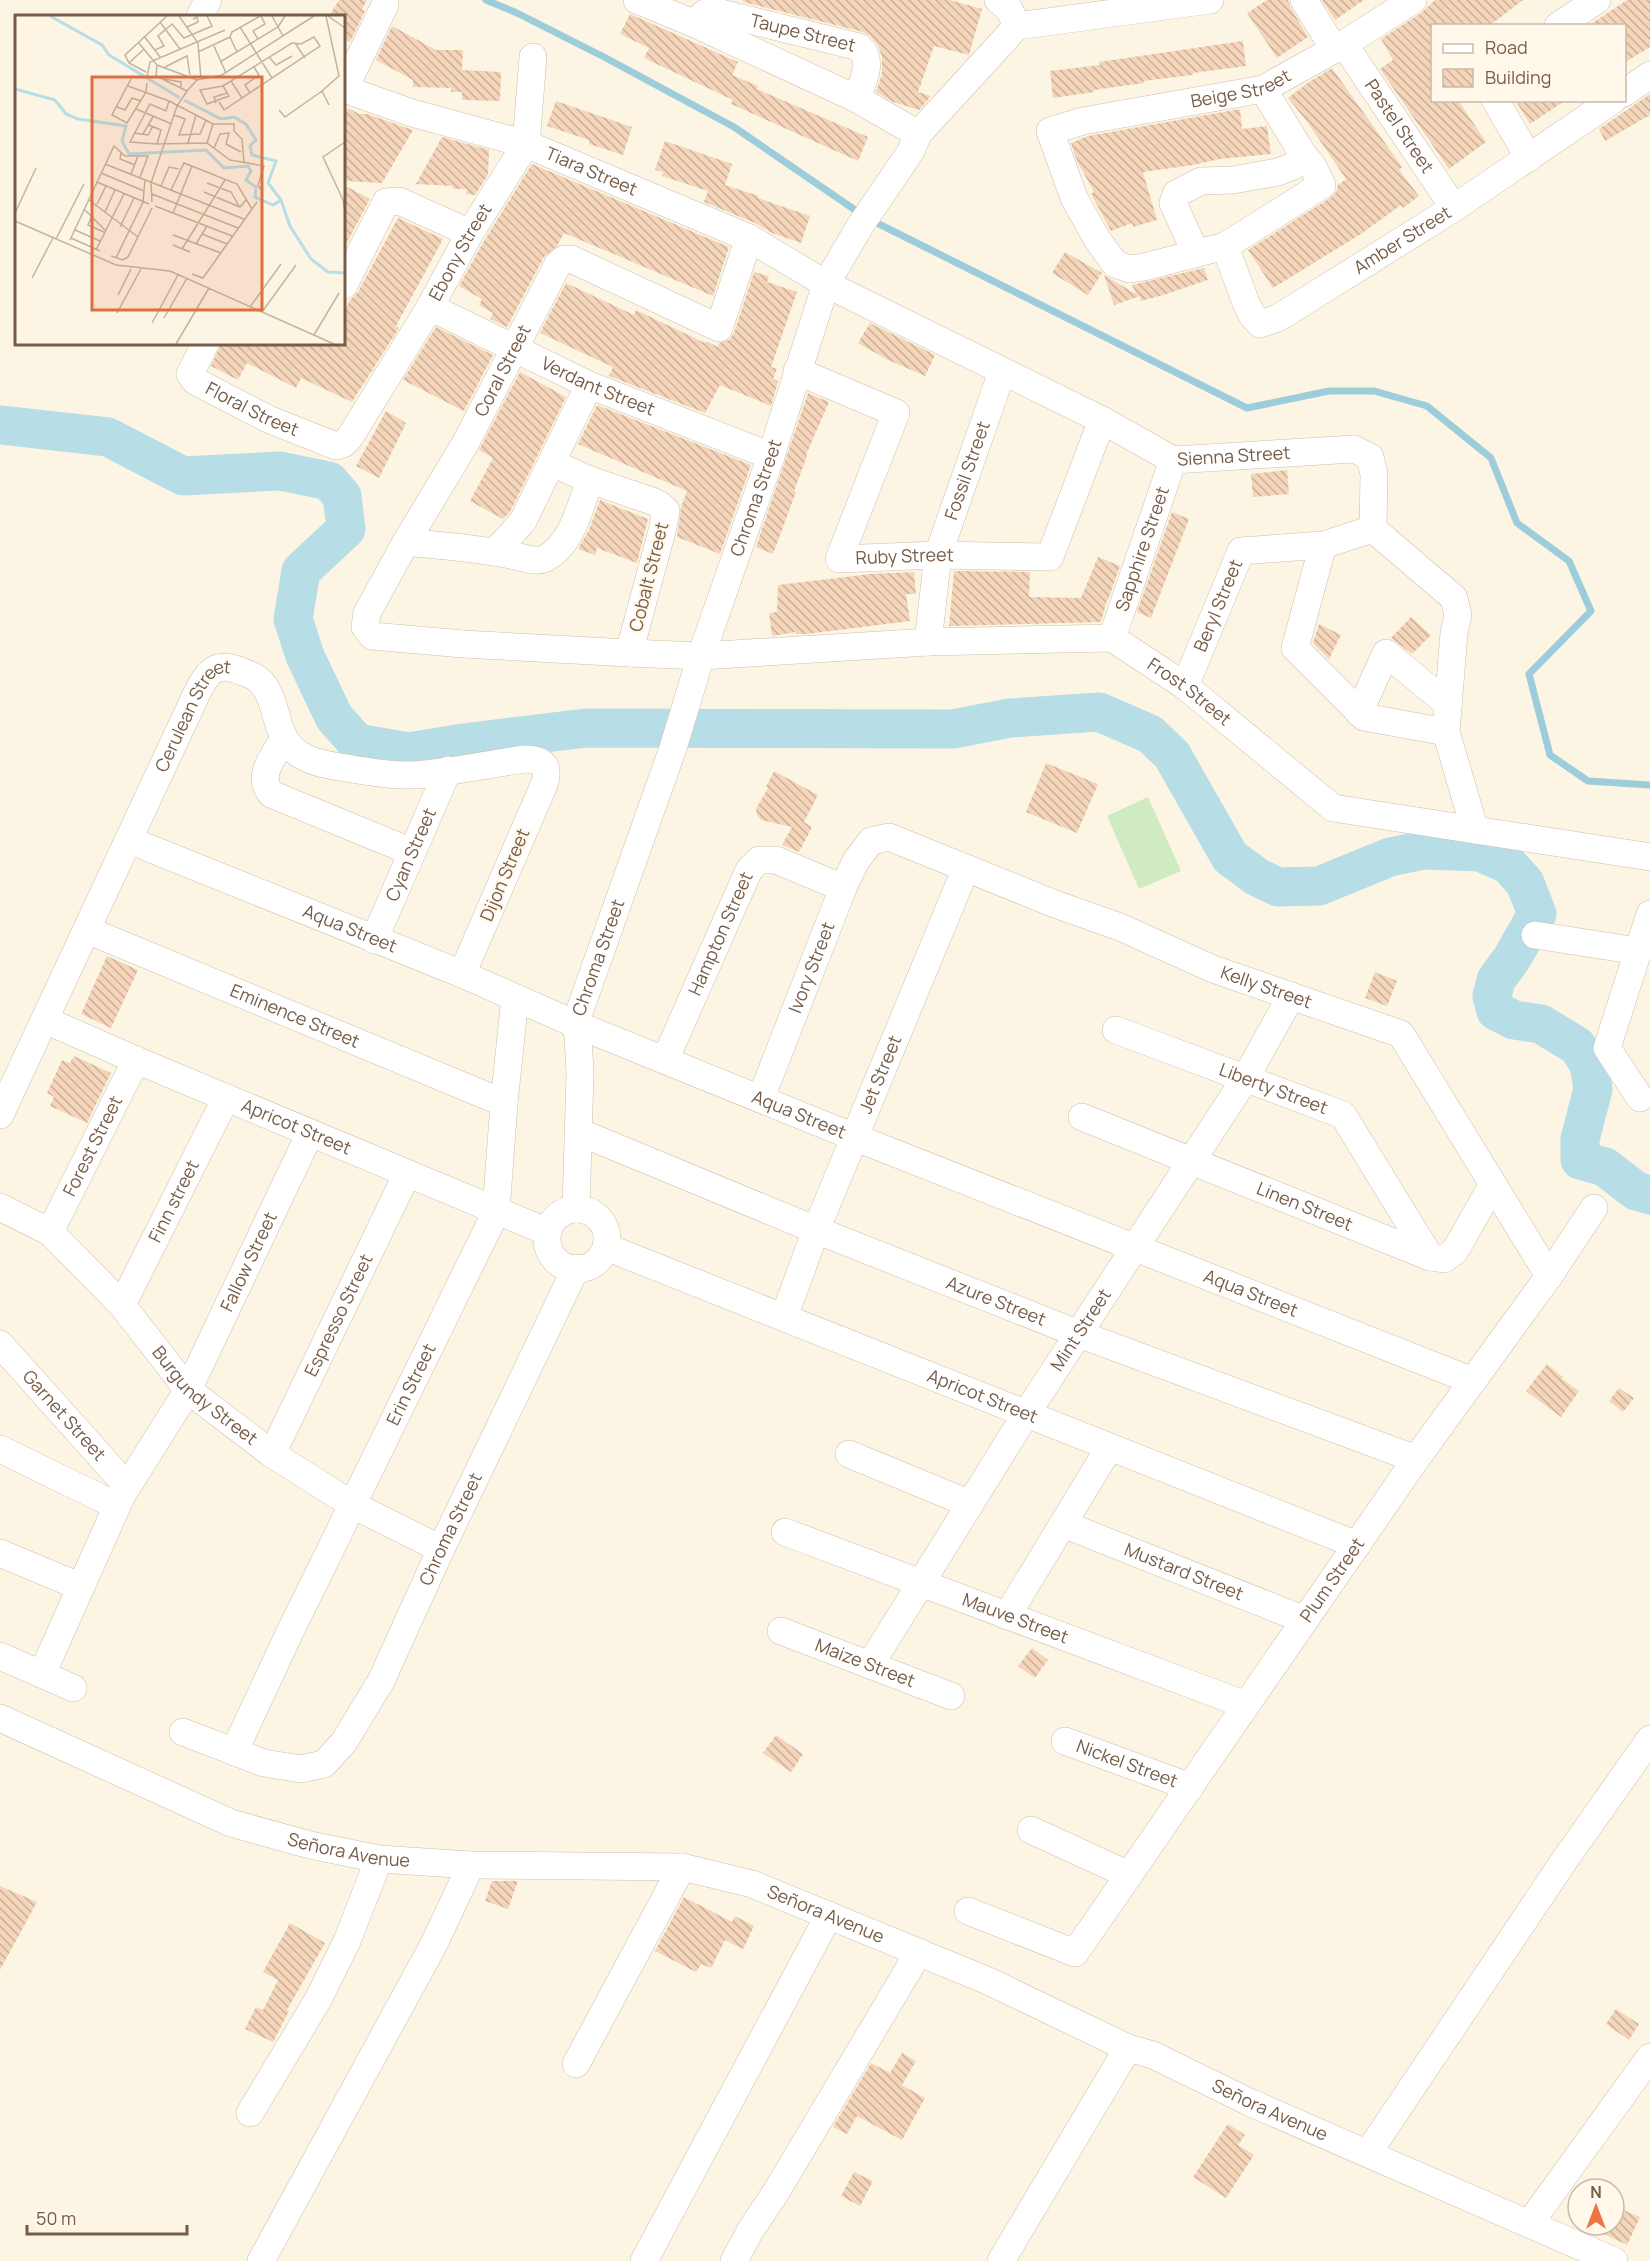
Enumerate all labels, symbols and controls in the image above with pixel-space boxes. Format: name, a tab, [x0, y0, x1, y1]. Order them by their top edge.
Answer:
street label: Taupe Street	[748, 8, 858, 57]
inset map	[15, 15, 345, 345]
legend	[1431, 24, 1626, 102]
text: Road	[1485, 35, 1528, 59]
street label: Beige Street	[1189, 63, 1295, 113]
text: Building	[1485, 65, 1551, 89]
street label: Pastel Street	[1360, 74, 1440, 177]
street label: Tiara Street	[542, 141, 641, 201]
street label: Ebony Street	[423, 199, 497, 305]
street label: Amber Street	[1349, 200, 1455, 279]
street label: Coral Street	[468, 320, 536, 420]
street label: Verdant Street	[537, 350, 659, 421]
street label: Floral Street	[202, 376, 303, 441]
street label: Fossil Street	[938, 418, 995, 523]
street label: Chroma Street	[724, 436, 787, 559]
street label: Sienna Street	[1176, 440, 1291, 471]
street label: Sapphire Street	[1109, 483, 1174, 614]
street label: Cobalt Street	[623, 519, 673, 634]
street label: Ruby Street	[855, 542, 954, 569]
street label: Beryl Street	[1188, 555, 1247, 655]
street label: Frost Street	[1143, 652, 1237, 730]
street label: Cerulean Street	[149, 654, 232, 776]
street label: Cyan Street	[379, 804, 441, 905]
street label: Dijon Street	[474, 825, 534, 925]
street label: Hampton Street	[682, 868, 758, 999]
street label: Chroma Street	[566, 896, 629, 1019]
street label: Aqua Street	[300, 898, 401, 958]
street label: Ivory Street	[782, 918, 840, 1016]
street label: Kelly Street	[1218, 960, 1315, 1013]
street label: Eminence Street	[227, 978, 364, 1053]
street label: Jet Street	[853, 1031, 906, 1117]
street label: Liberty Street	[1216, 1057, 1331, 1119]
street label: Aqua Street	[749, 1084, 850, 1143]
street label: Forest Street	[57, 1091, 127, 1200]
street label: Apricot Street	[238, 1092, 355, 1160]
street label: Finn street	[142, 1155, 204, 1246]
street label: Linen Street	[1253, 1176, 1357, 1236]
street label: Fallow Street	[214, 1208, 282, 1315]
street label: Espresso Street	[298, 1250, 378, 1380]
street label: Aqua Street	[1201, 1263, 1302, 1322]
street label: Azure Street	[943, 1270, 1050, 1331]
street label: Mint Street	[1044, 1284, 1116, 1375]
street label: Erin Street	[380, 1339, 441, 1429]
street label: Burgundy Street	[147, 1341, 263, 1450]
street label: Apricot Street	[924, 1363, 1042, 1428]
street label: Garnet Street	[18, 1364, 112, 1465]
street label: Chroma Street	[413, 1468, 487, 1589]
street label: Plum Street	[1294, 1533, 1369, 1627]
street label: Mustard Street	[1121, 1537, 1247, 1605]
street label: Mauve Street	[959, 1587, 1072, 1648]
street label: Maize Street	[812, 1632, 919, 1692]
street label: Nickel Street	[1073, 1733, 1181, 1793]
street label: Señora Avenue	[285, 1826, 411, 1872]
street label: Señora Avenue	[764, 1879, 888, 1948]
street label: Señora Avenue	[1208, 2073, 1332, 2146]
north arrow	[1566, 2177, 1626, 2237]
text: N	[1590, 2181, 1602, 2203]
scale bar	[27, 2198, 188, 2236]
text: 50 m	[36, 2206, 76, 2230]

